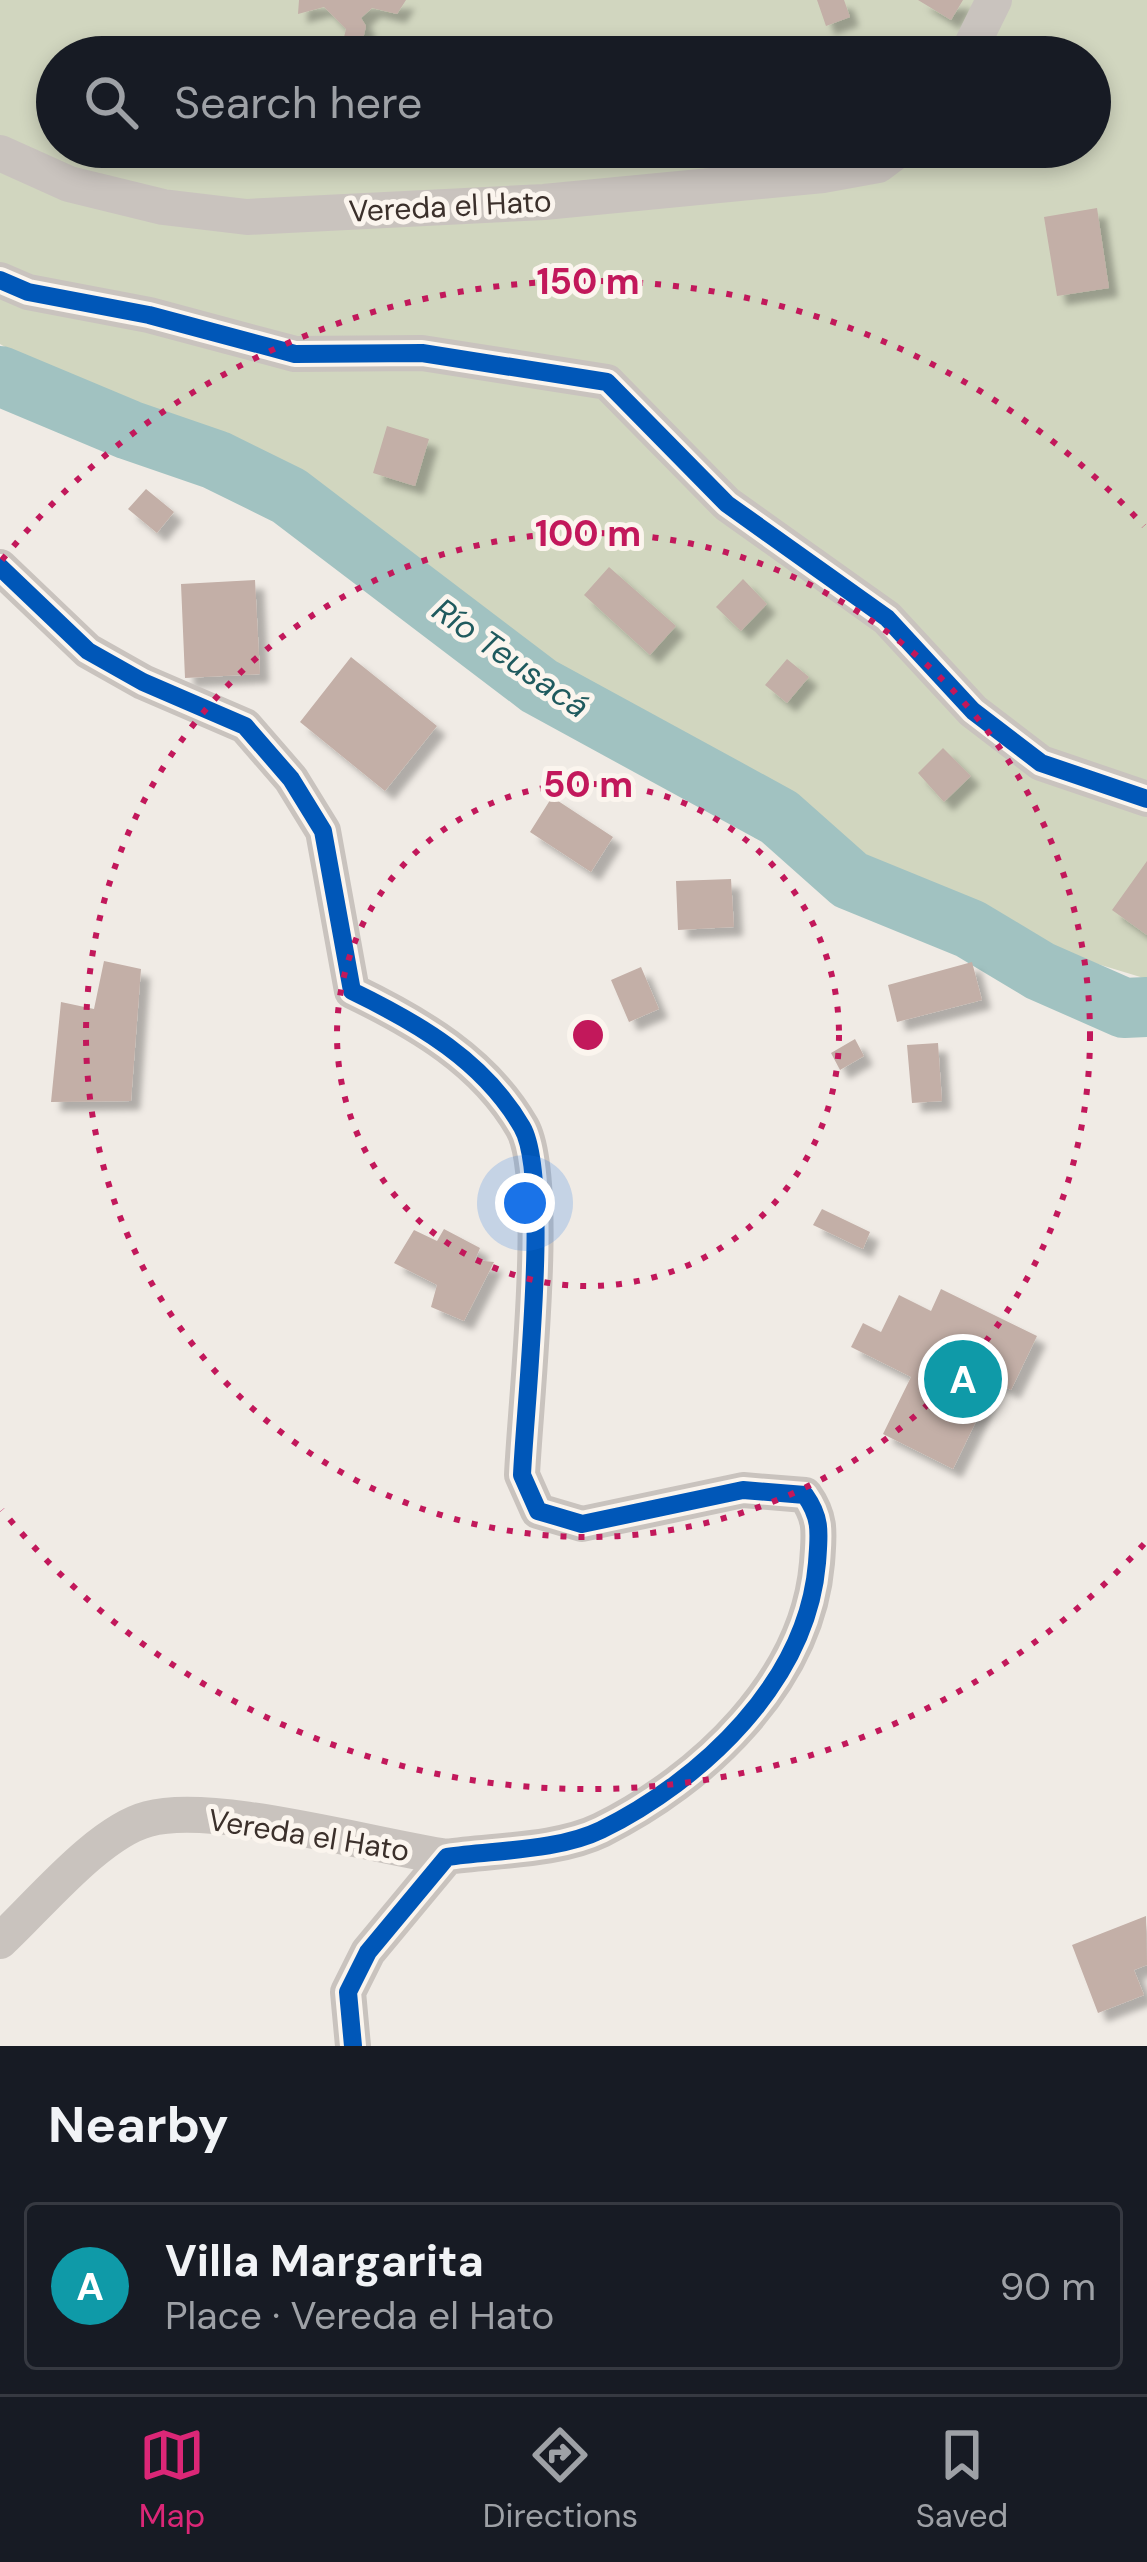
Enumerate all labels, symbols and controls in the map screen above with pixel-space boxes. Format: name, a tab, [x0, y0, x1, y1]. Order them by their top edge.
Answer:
search box	[36, 36, 1111, 168]
icon: search	[78, 69, 144, 135]
text: Search here	[174, 73, 422, 132]
street label: Vereda el Hato	[348, 181, 552, 231]
text: 150 m	[536, 258, 640, 305]
text: 100 m	[535, 510, 641, 557]
water label: Río Teusacá	[424, 588, 598, 728]
text: 50 m	[543, 761, 633, 808]
centre of rings	[567, 1014, 609, 1056]
your location	[495, 1173, 555, 1233]
pin: A	[924, 1334, 1002, 1424]
street label: Vereda el Hato	[206, 1800, 412, 1870]
text: Nearby	[48, 2091, 229, 2158]
text: Villa Margarita	[165, 2231, 484, 2290]
text: A	[76, 2261, 104, 2312]
text: 90 m	[1000, 2261, 1096, 2312]
text: Place · Vereda el Hato	[165, 2290, 554, 2341]
tab: Map	[139, 2422, 205, 2537]
tab: Directions	[483, 2422, 638, 2537]
tab: Saved	[916, 2422, 1008, 2537]

